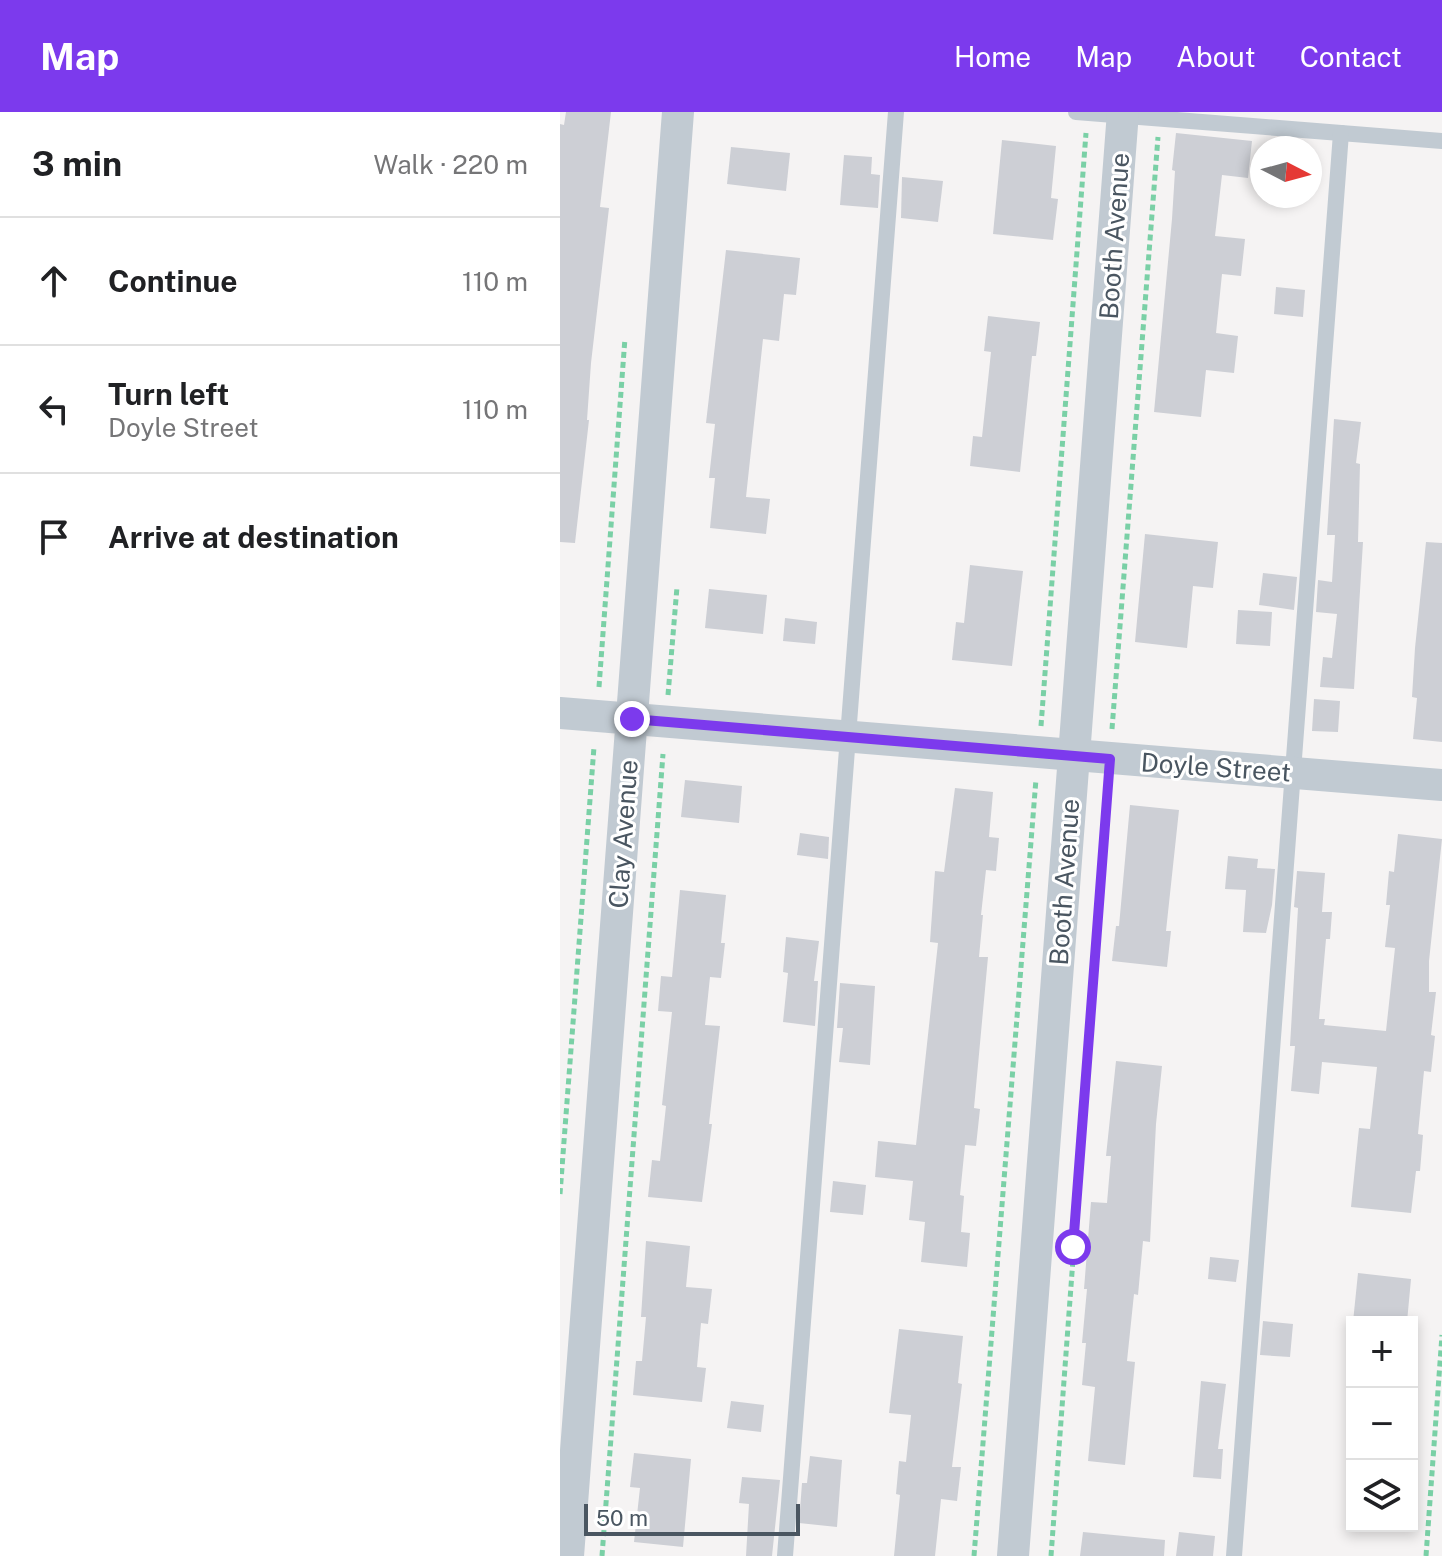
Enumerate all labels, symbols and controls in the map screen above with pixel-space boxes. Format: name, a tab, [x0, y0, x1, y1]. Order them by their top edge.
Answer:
text: Map	[40, 34, 119, 79]
text: Home	[954, 40, 1031, 73]
text: Map	[1075, 40, 1132, 73]
text: About	[1176, 40, 1256, 73]
text: Contact	[1300, 40, 1402, 73]
north arrow	[1250, 136, 1322, 208]
text: 3 min	[32, 144, 122, 184]
text: Walk · 220 m	[373, 149, 528, 180]
street label: Booth Avenue	[1093, 152, 1135, 320]
icon: ahead	[32, 259, 76, 303]
text: Continue	[108, 263, 238, 299]
text: 110 m	[462, 266, 528, 297]
text: Turn left	[108, 376, 229, 412]
icon: left	[32, 387, 76, 431]
text: 110 m	[462, 394, 528, 425]
text: Doyle Street	[108, 412, 259, 443]
icon: arrive	[32, 515, 76, 559]
text: Arrive at destination	[108, 519, 399, 555]
route end	[614, 701, 650, 737]
street label: Doyle Street	[1140, 746, 1292, 788]
street label: Clay Avenue	[602, 759, 644, 909]
street label: Booth Avenue	[1043, 798, 1085, 966]
route start	[1055, 1229, 1091, 1265]
map controls	[1346, 1316, 1418, 1532]
button: +	[1346, 1316, 1418, 1388]
button: −	[1346, 1388, 1418, 1460]
button: layers	[1346, 1460, 1418, 1532]
scale bar	[584, 1500, 800, 1536]
text: 50 m	[596, 1505, 648, 1531]

